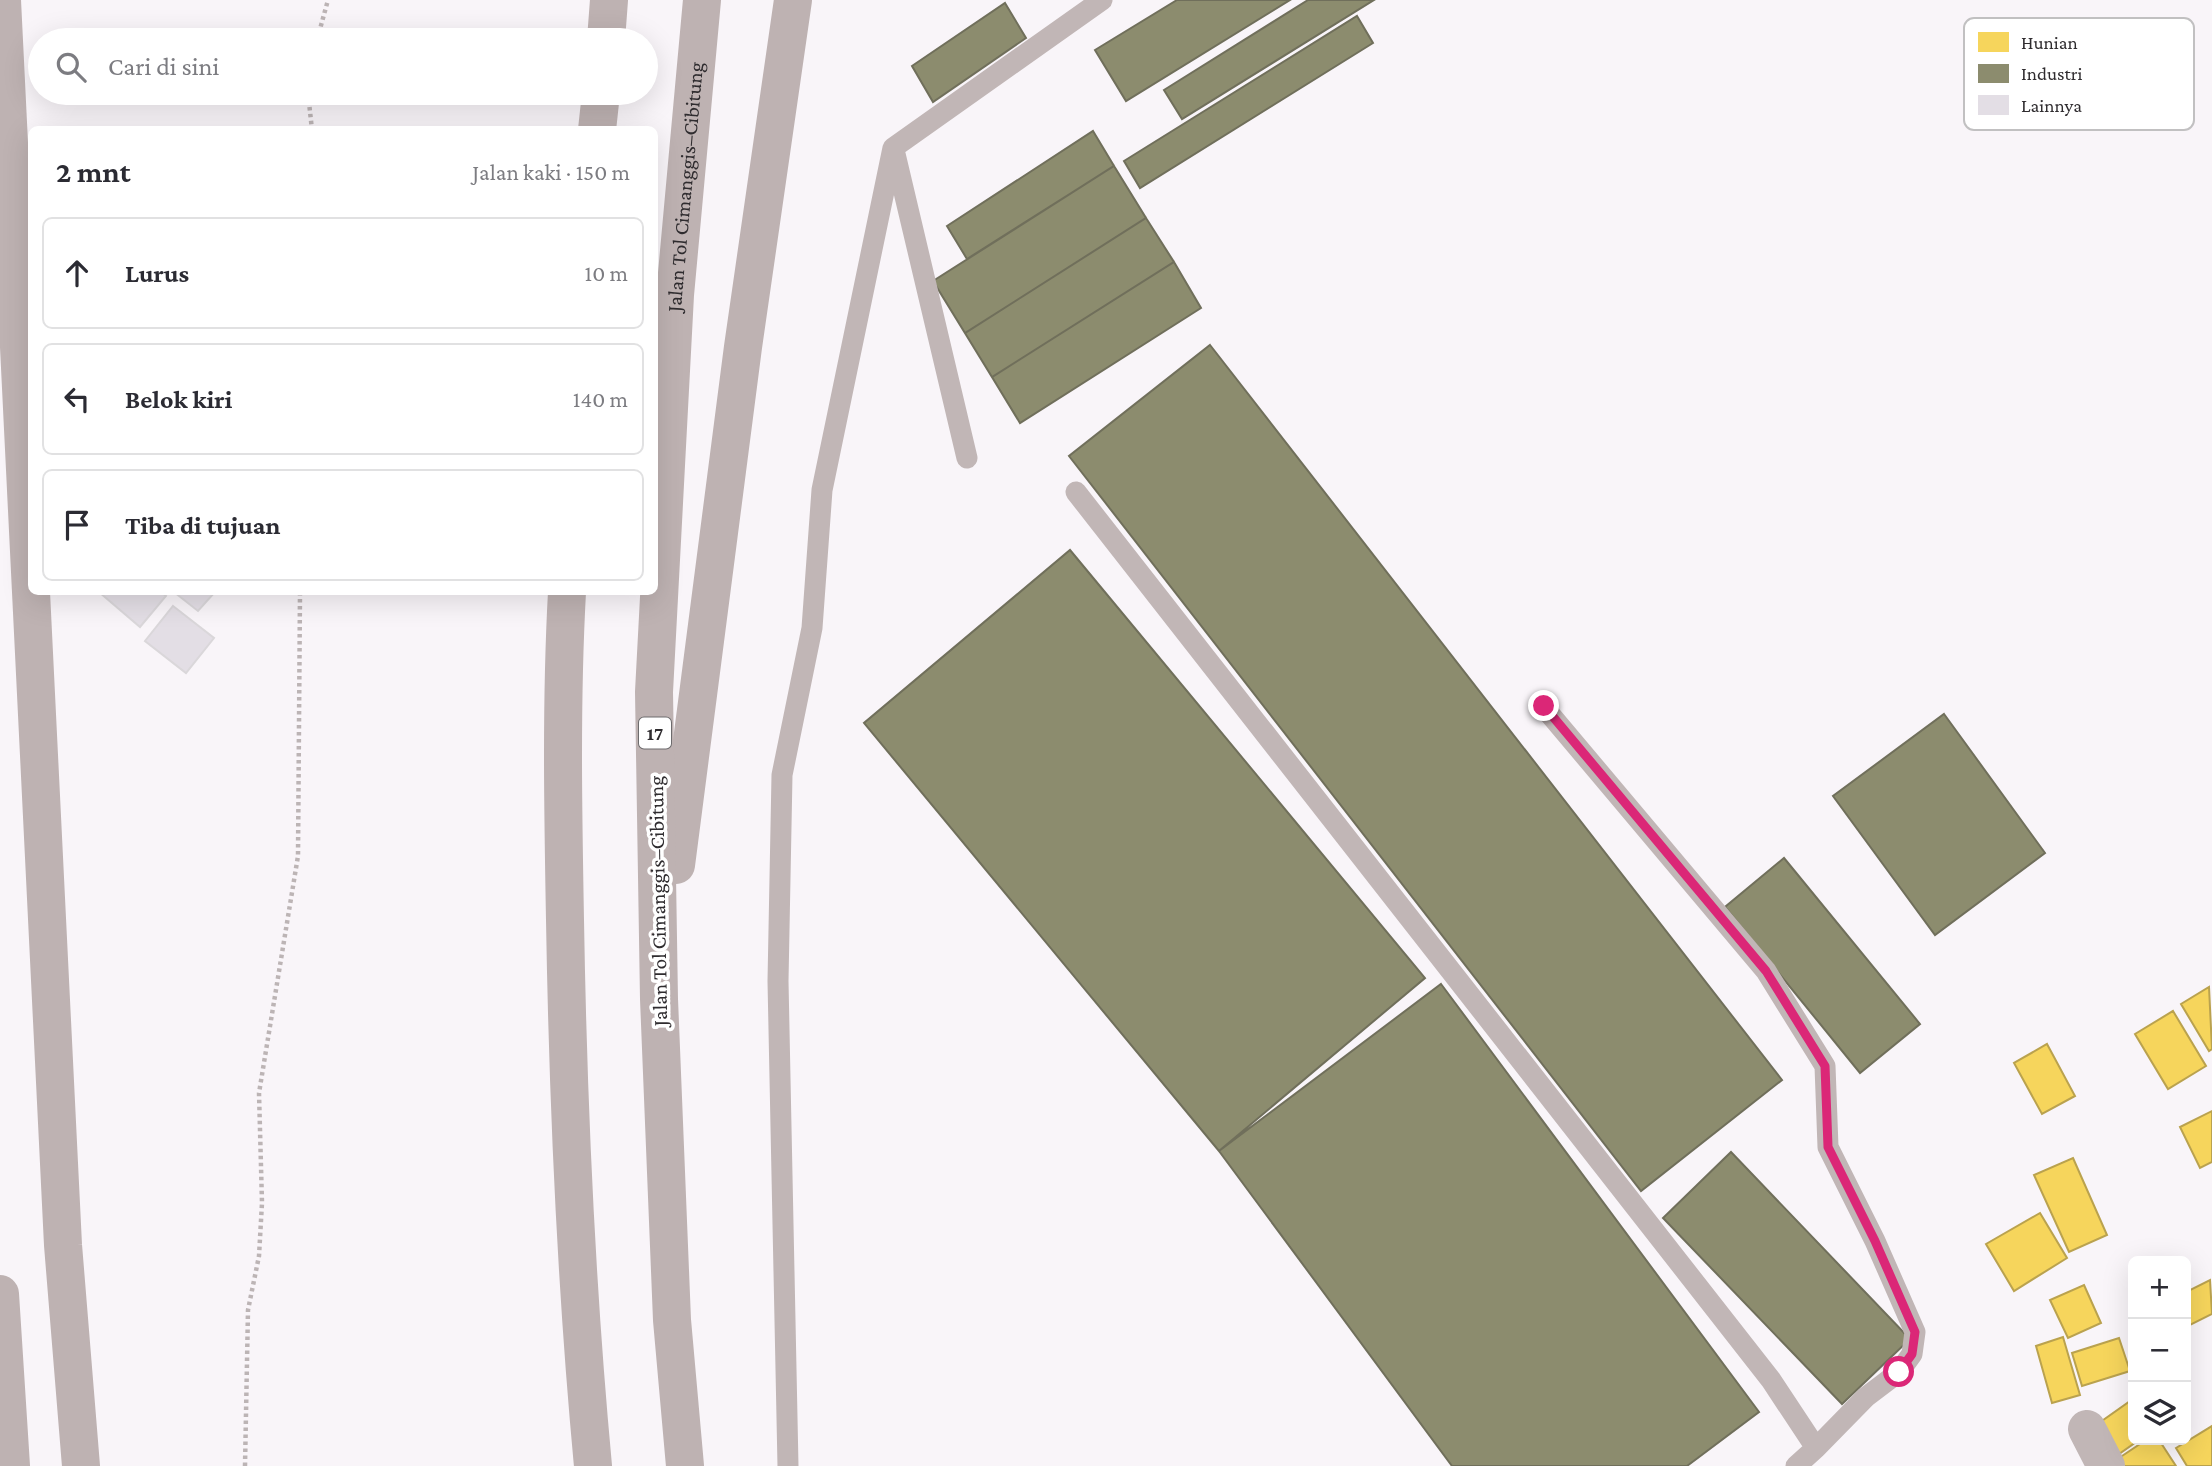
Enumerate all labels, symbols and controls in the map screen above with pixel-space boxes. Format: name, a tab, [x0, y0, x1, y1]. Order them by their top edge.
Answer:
legend	[1964, 18, 2194, 130]
search box	[28, 28, 658, 105]
text: Hunian	[2021, 32, 2078, 53]
icon: search	[52, 48, 90, 86]
text: Cari di sini	[108, 52, 219, 81]
street label: Jalan Tol Cimanggis–Cibitung	[662, 61, 708, 314]
text: Industri	[2021, 63, 2083, 84]
text: Lainnya	[2021, 95, 2082, 116]
text: 2 mnt	[56, 155, 131, 188]
text: Jalan kaki · 150 m	[472, 159, 630, 185]
icon: ahead	[58, 254, 96, 292]
text: Lurus	[125, 259, 189, 288]
text: 10 m	[585, 260, 628, 286]
icon: left	[58, 380, 96, 418]
text: Belok kiri	[125, 385, 232, 414]
text: 140 m	[573, 386, 628, 412]
icon: arrive	[58, 506, 96, 544]
text: Tiba di tujuan	[125, 511, 280, 540]
route end	[1528, 690, 1559, 721]
road number: 17	[639, 718, 671, 748]
street label: Jalan Tol Cimanggis–Cibitung	[644, 776, 672, 1028]
map controls	[2128, 1256, 2191, 1445]
button: +	[2128, 1256, 2191, 1319]
button: −	[2128, 1319, 2191, 1382]
route start	[1883, 1356, 1914, 1387]
button: layers	[2128, 1382, 2191, 1445]

